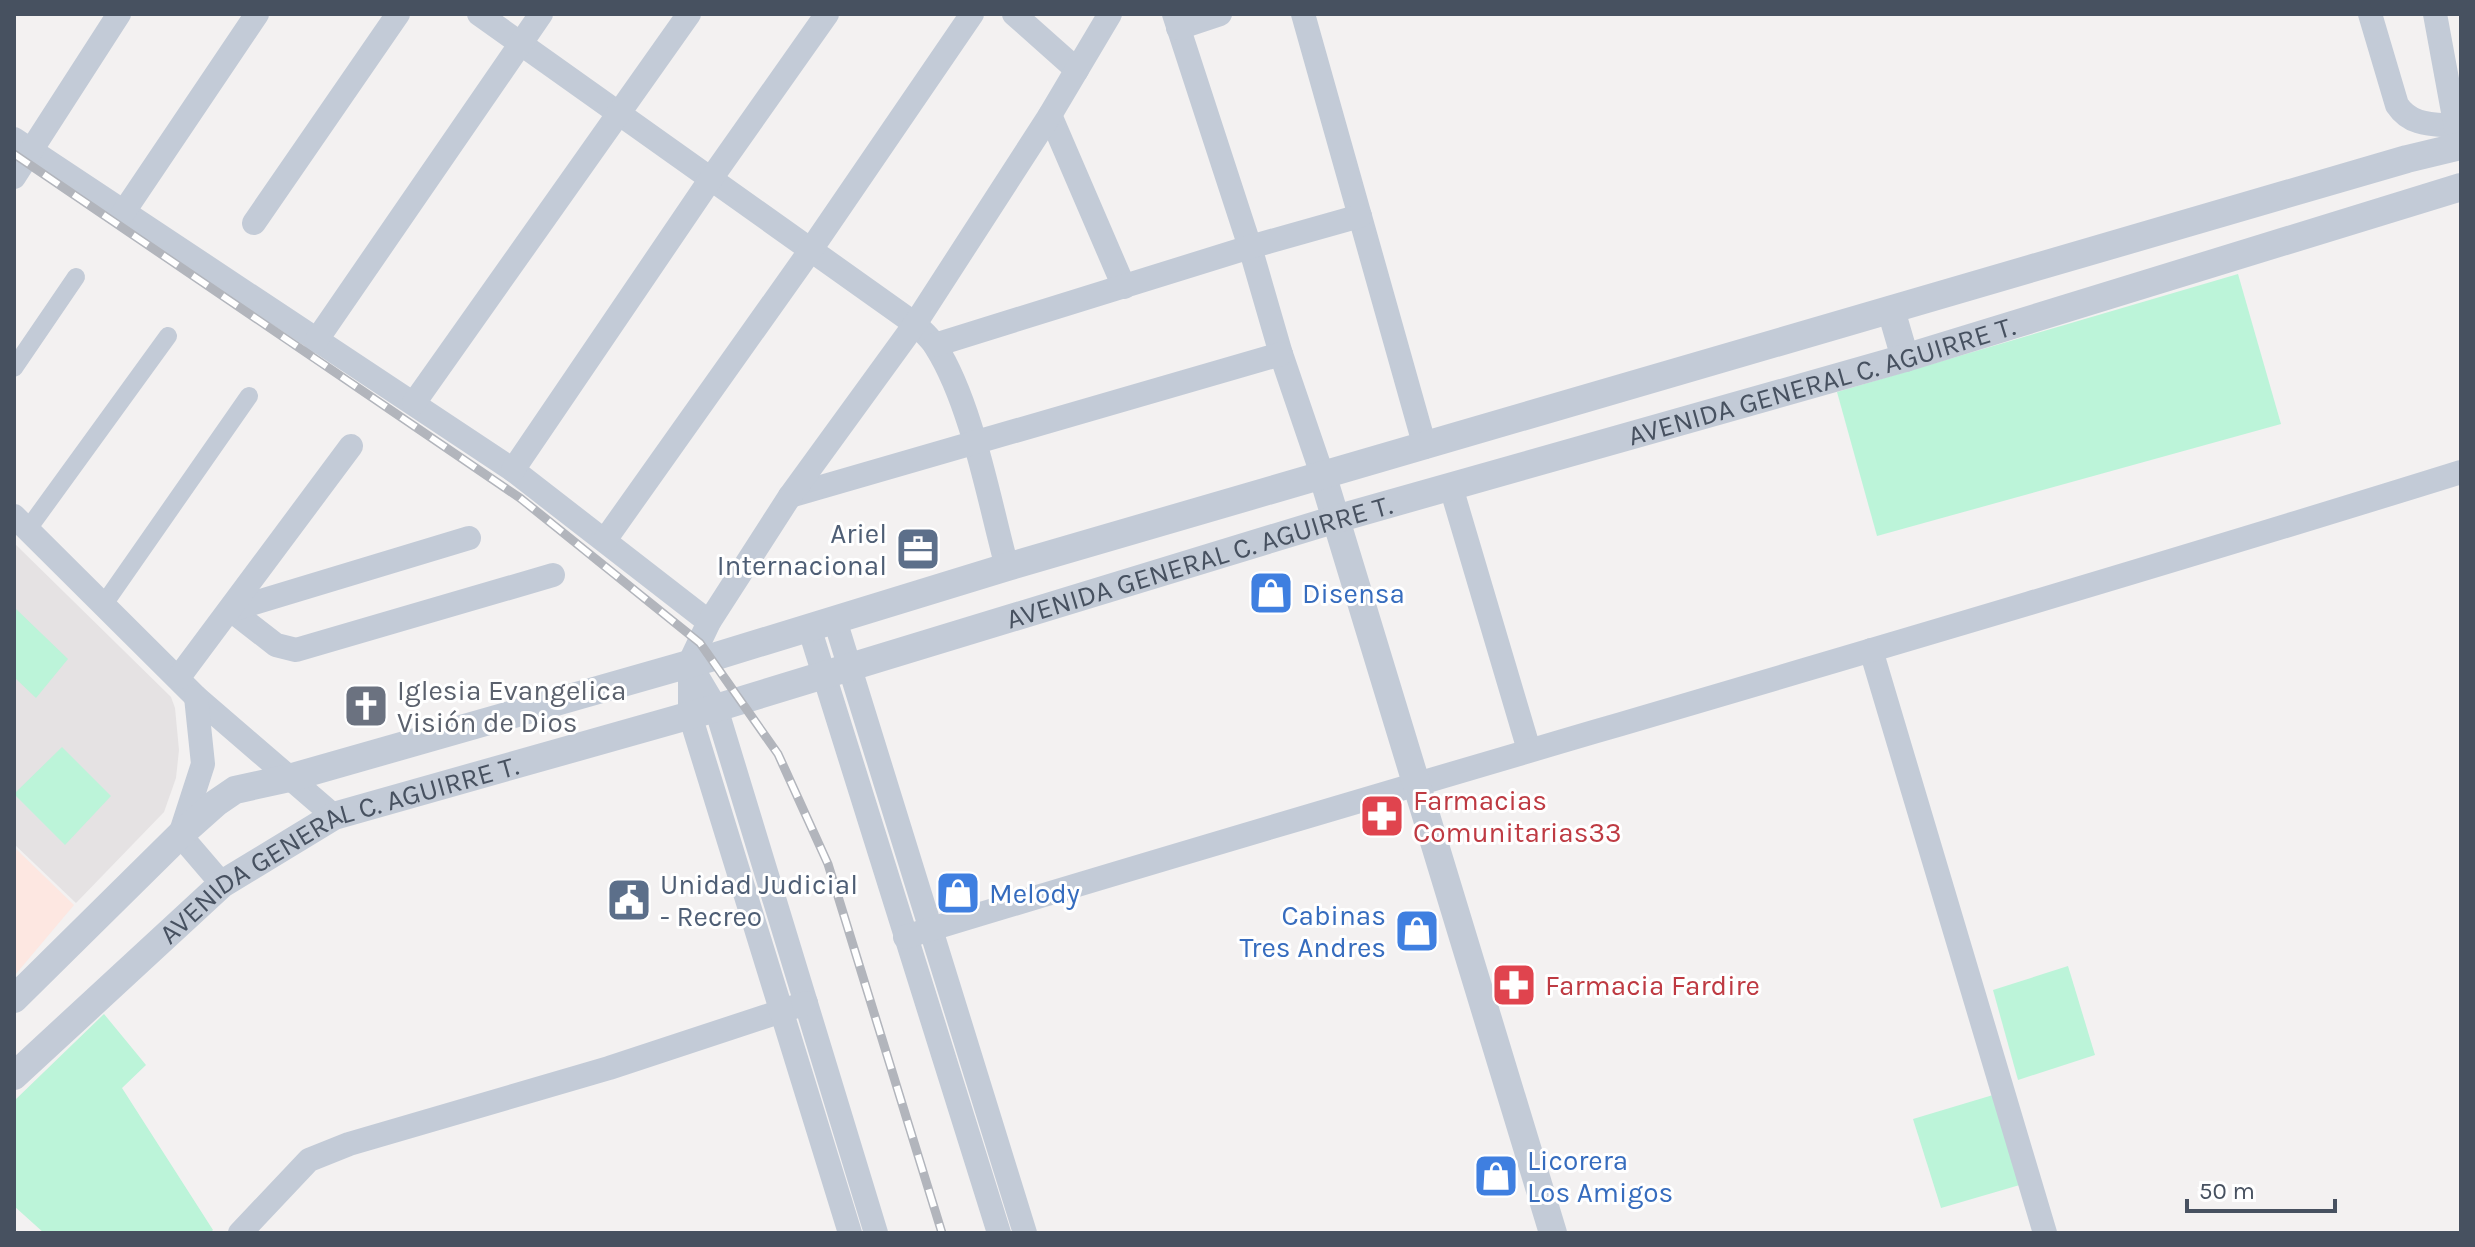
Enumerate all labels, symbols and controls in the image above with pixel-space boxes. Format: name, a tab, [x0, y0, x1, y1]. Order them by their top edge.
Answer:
street label: AVENIDA GENERAL C. AGUIRRE T.	[1624, 309, 2019, 452]
street label: AVENIDA GENERAL C. AGUIRRE T.	[1002, 487, 1396, 635]
place label: Ariel Internacional	[717, 517, 887, 582]
office icon: Ariel Internacional	[894, 525, 942, 573]
shop icon: Disensa	[1247, 569, 1295, 617]
place label: Disensa	[1302, 577, 1405, 610]
place label: Iglesia Evangelica Visión de Dios	[397, 674, 626, 739]
church icon: Iglesia Evangelica Visión de Dios	[342, 682, 390, 730]
street label: AVENIDA GENERAL C. AGUIRRE T.	[152, 748, 522, 950]
place label: Farmacias Comunitarias33	[1413, 784, 1621, 849]
pharmacy icon: Farmacias Comunitarias33	[1358, 792, 1406, 840]
place label: Unidad Judicial - Recreo	[660, 868, 858, 933]
shop icon: Melody	[934, 869, 982, 917]
public building icon: Unidad Judicial - Recreo	[605, 876, 653, 924]
place label: Melody	[989, 877, 1080, 910]
place label: Cabinas Tres Andres	[1239, 899, 1386, 964]
shop icon: Cabinas Tres Andres	[1393, 907, 1441, 955]
pharmacy icon: Farmacia Fardire	[1490, 961, 1538, 1009]
place label: Farmacia Fardire	[1545, 969, 1760, 1002]
place label: Licorera Los Amigos	[1527, 1144, 1673, 1209]
shop icon: Licorera Los Amigos	[1472, 1152, 1520, 1200]
scale bar	[2187, 1163, 2335, 1213]
text: 50 m	[2199, 1177, 2255, 1205]

